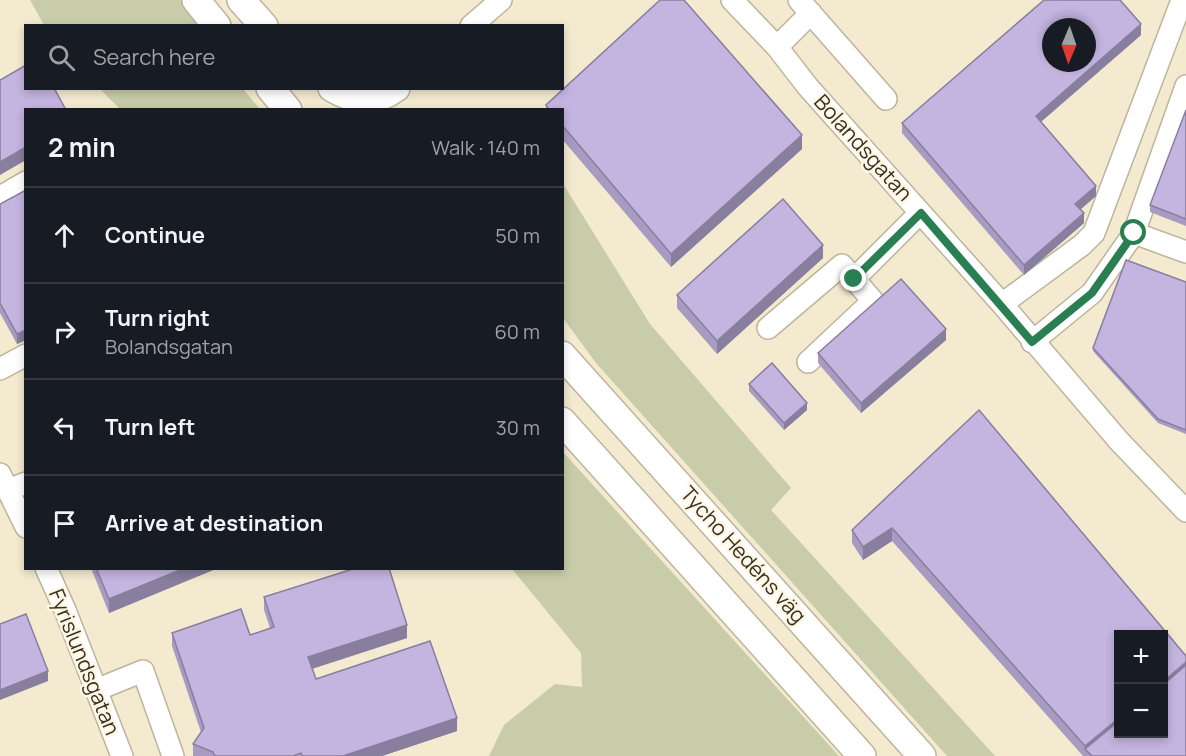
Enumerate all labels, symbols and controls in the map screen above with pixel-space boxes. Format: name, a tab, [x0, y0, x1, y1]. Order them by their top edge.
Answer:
north arrow	[1042, 18, 1096, 72]
search box	[24, 24, 564, 90]
icon: search	[45, 41, 78, 74]
text: Search here	[93, 42, 215, 72]
street label: Bolandsgatan	[808, 88, 919, 207]
text: 2 min	[48, 129, 116, 165]
text: Walk · 140 m	[431, 134, 540, 161]
icon: ahead	[48, 219, 81, 252]
route start	[1120, 219, 1146, 245]
text: Continue	[105, 220, 205, 250]
text: 50 m	[495, 222, 540, 249]
route end	[840, 265, 866, 291]
text: Turn right	[105, 303, 210, 333]
icon: right	[48, 315, 81, 348]
text: 60 m	[494, 318, 540, 345]
text: Bolandsgatan	[105, 333, 233, 360]
icon: left	[48, 411, 81, 444]
text: Turn left	[105, 412, 195, 442]
text: 30 m	[496, 414, 540, 441]
street label: Tycho Hedéns väg	[675, 480, 813, 629]
icon: arrive	[48, 507, 81, 540]
text: Arrive at destination	[105, 508, 323, 538]
street label: Fyrislundsgatan	[43, 585, 127, 739]
map controls	[1114, 630, 1168, 738]
button: +	[1114, 630, 1168, 684]
button: −	[1114, 684, 1168, 738]

